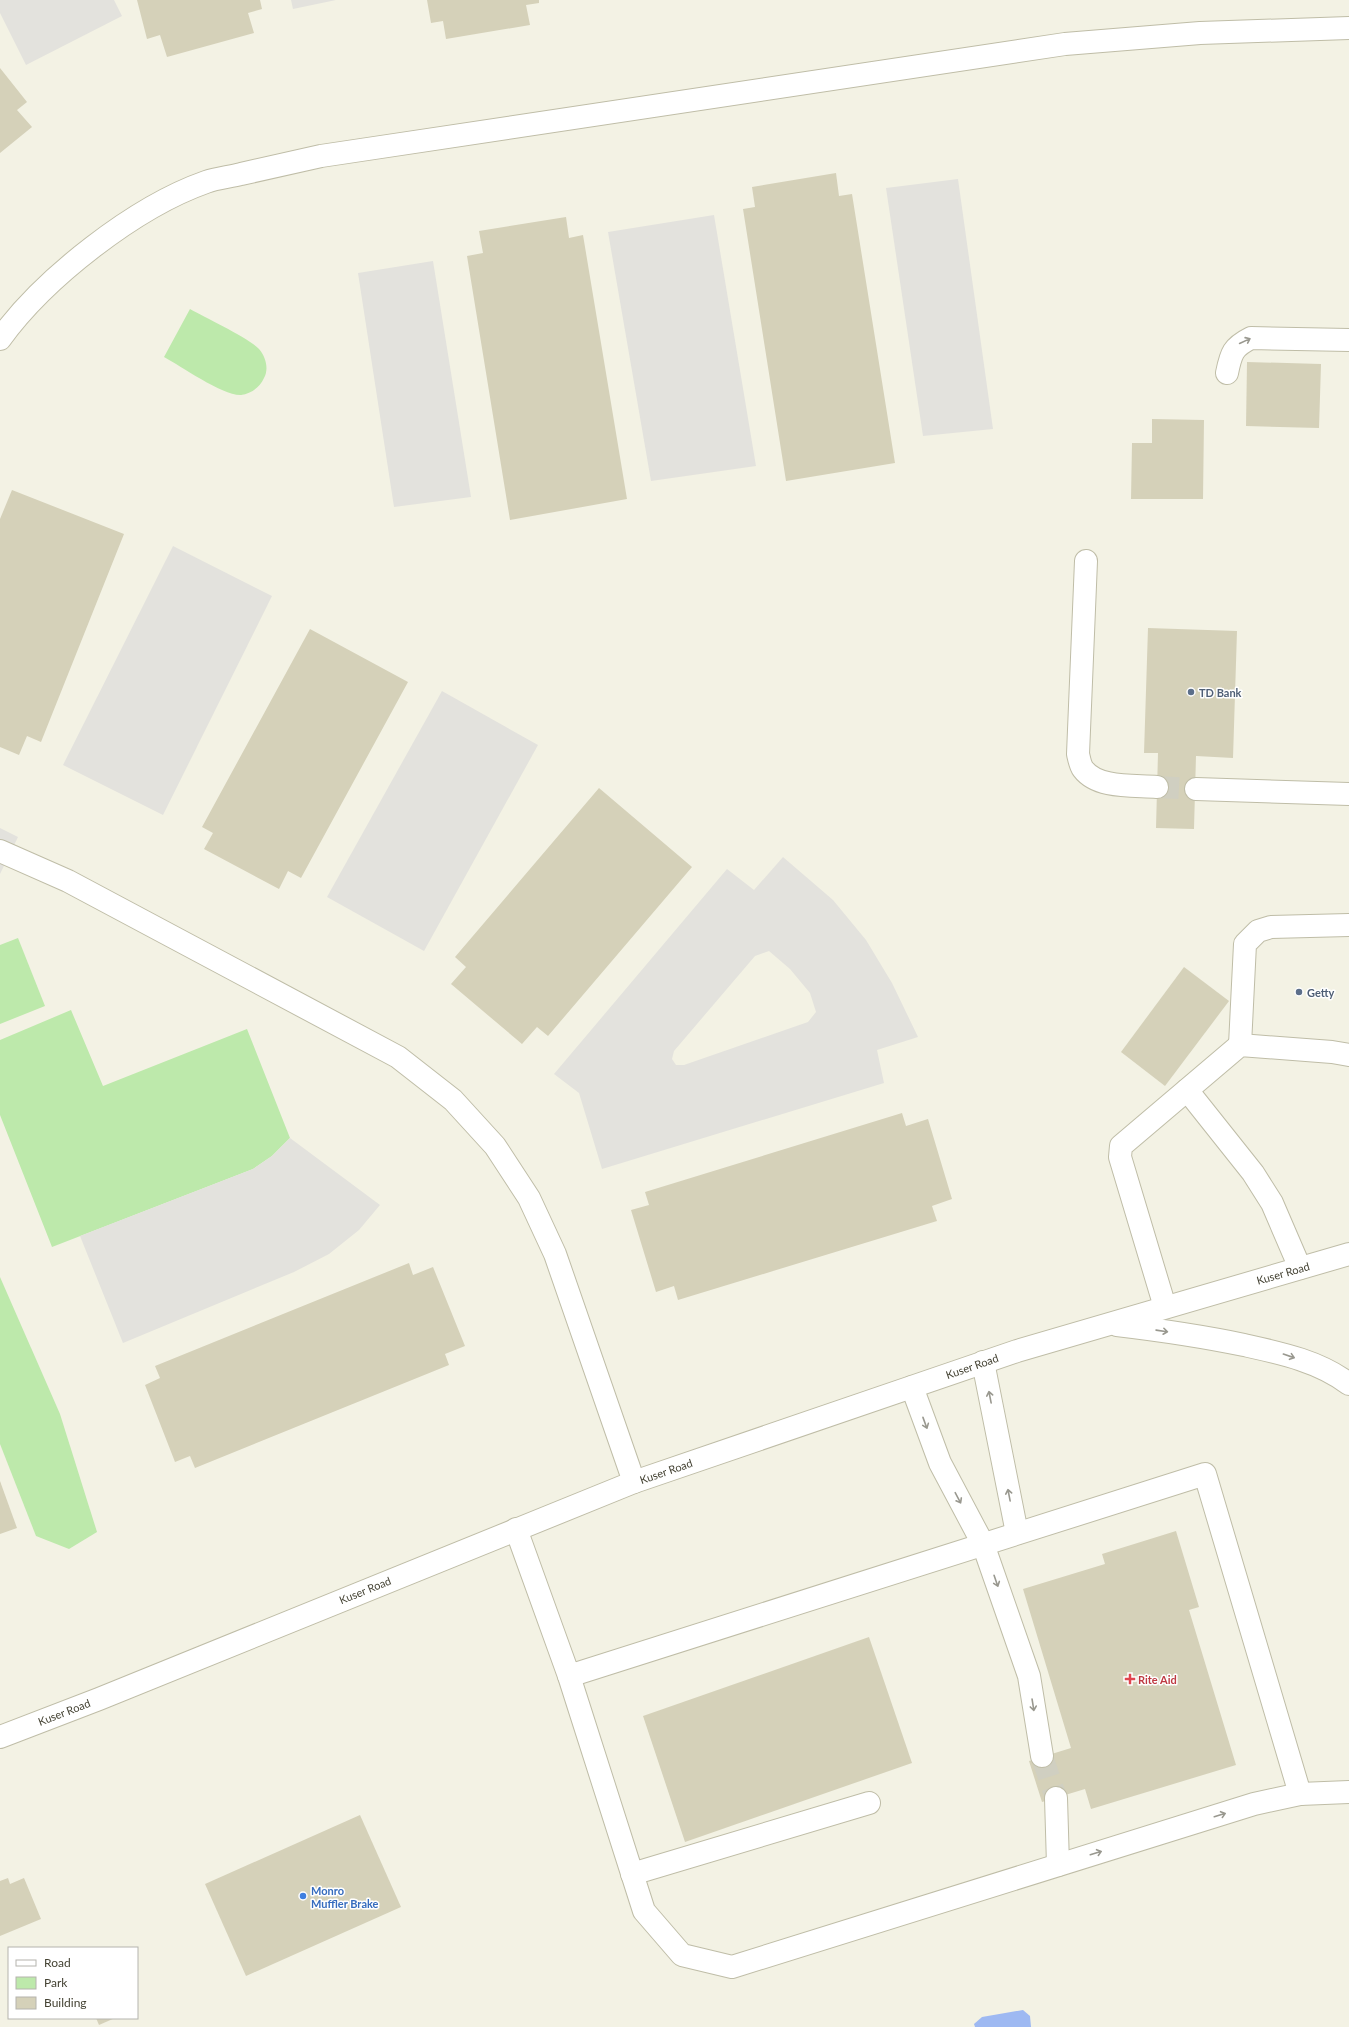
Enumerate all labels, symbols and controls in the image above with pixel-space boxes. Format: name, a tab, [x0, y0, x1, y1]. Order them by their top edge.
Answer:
one-way arrow	[1239, 337, 1251, 345]
place label: TD Bank	[1199, 686, 1242, 699]
marker: TD Bank	[1186, 687, 1196, 697]
place label: Getty	[1307, 986, 1334, 999]
marker: Getty	[1294, 987, 1304, 997]
street label: Kuser Road	[1255, 1259, 1311, 1287]
one-way arrow	[1155, 1327, 1168, 1334]
street label: Kuser Road	[944, 1351, 1000, 1381]
one-way arrow	[1283, 1352, 1295, 1360]
one-way arrow	[985, 1391, 993, 1404]
one-way arrow	[922, 1417, 930, 1429]
street label: Kuser Road	[638, 1456, 694, 1486]
one-way arrow	[1005, 1489, 1013, 1502]
one-way arrow	[955, 1492, 963, 1504]
street label: Kuser Road	[337, 1574, 393, 1606]
one-way arrow	[993, 1574, 1000, 1587]
place label: Rite Aid	[1138, 1673, 1177, 1686]
marker: Rite Aid	[1125, 1674, 1135, 1684]
street label: Kuser Road	[36, 1696, 92, 1728]
one-way arrow	[1030, 1698, 1038, 1711]
one-way arrow	[1213, 1811, 1226, 1818]
one-way arrow	[1089, 1849, 1101, 1857]
place label: Monro Muffler Brake	[311, 1884, 379, 1910]
marker: Monro Muffler Brake	[298, 1891, 308, 1901]
legend	[8, 1947, 138, 2019]
text: Road	[44, 1955, 71, 1970]
text: Park	[44, 1975, 68, 1990]
text: Building	[44, 1995, 87, 2010]

